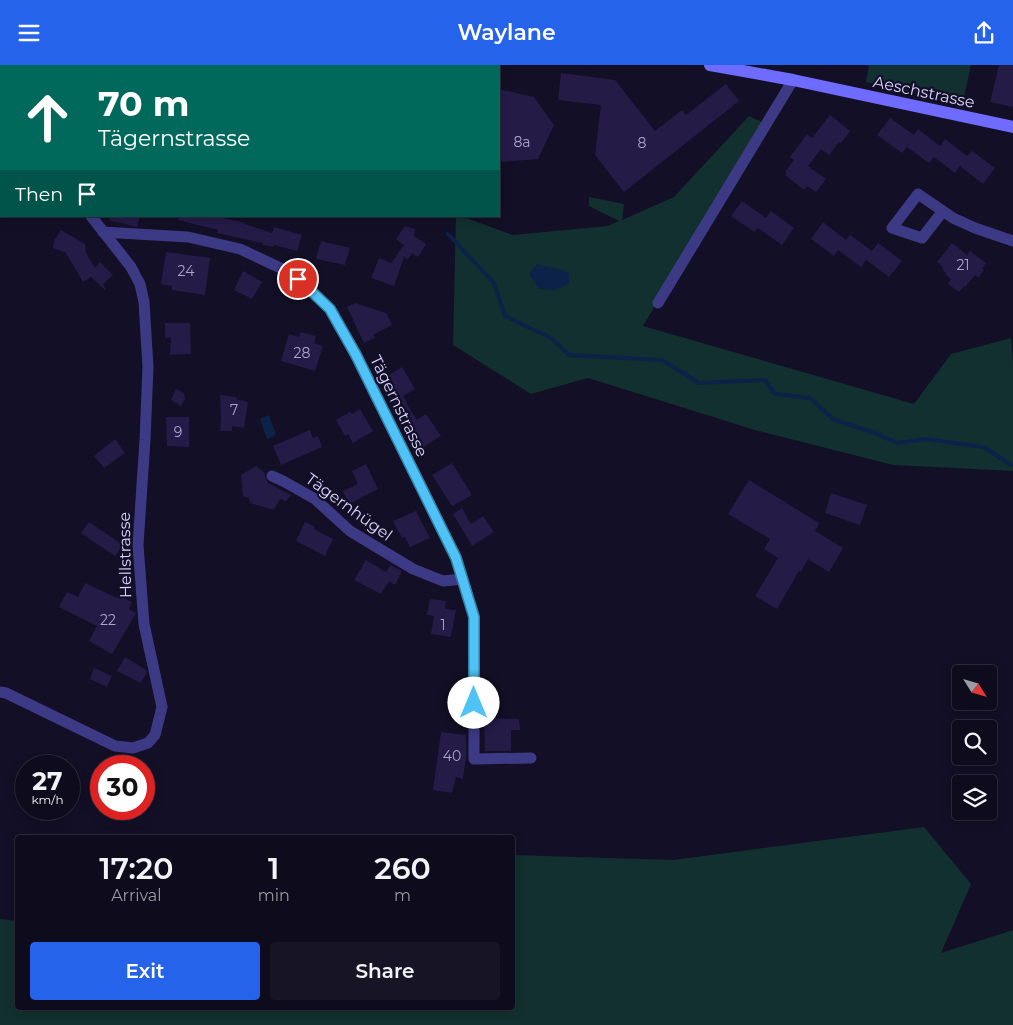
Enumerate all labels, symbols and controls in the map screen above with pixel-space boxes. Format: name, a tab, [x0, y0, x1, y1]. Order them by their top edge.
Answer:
icon: menu	[15, 19, 43, 47]
text: Waylane	[457, 19, 556, 46]
icon: share	[970, 19, 998, 47]
street label: Aeschstrasse	[871, 72, 977, 112]
text: 70 m	[98, 82, 189, 125]
icon: ahead	[15, 85, 80, 150]
text: Tägernstrasse	[98, 125, 250, 152]
house number: 8a	[513, 133, 531, 151]
house number: 8	[638, 134, 647, 152]
icon: arrive	[73, 180, 101, 208]
text: Then	[15, 183, 63, 206]
house number: 21	[956, 256, 970, 274]
pin	[277, 258, 319, 300]
house number: 24	[178, 262, 195, 280]
icon: arrive	[284, 265, 312, 293]
house number: 28	[294, 344, 311, 362]
street label: Tägernstrasse	[366, 352, 432, 460]
house number: 7	[230, 401, 238, 419]
house number: 9	[174, 423, 182, 441]
street label: Tägernhügel	[302, 469, 396, 545]
street label: Hellstrasse	[115, 512, 135, 598]
house number: 22	[100, 611, 116, 629]
house number: 1	[440, 616, 446, 634]
north arrow	[952, 665, 998, 710]
map controls	[952, 665, 997, 820]
position arrow	[447, 676, 499, 728]
button: search	[952, 720, 997, 765]
house number: 40	[443, 747, 461, 765]
speed limit sign: 30	[90, 755, 155, 820]
text: 27	[32, 766, 63, 796]
button: layers	[952, 775, 997, 820]
text: km/h	[31, 792, 64, 807]
text: 17:20	[99, 850, 173, 887]
text: 1	[268, 850, 280, 887]
text: 260	[374, 850, 431, 887]
text: Arrival	[111, 886, 162, 905]
text: min	[258, 886, 290, 905]
text: m	[394, 886, 411, 905]
button: Exit	[30, 942, 260, 1000]
button: Share	[270, 942, 500, 1000]

